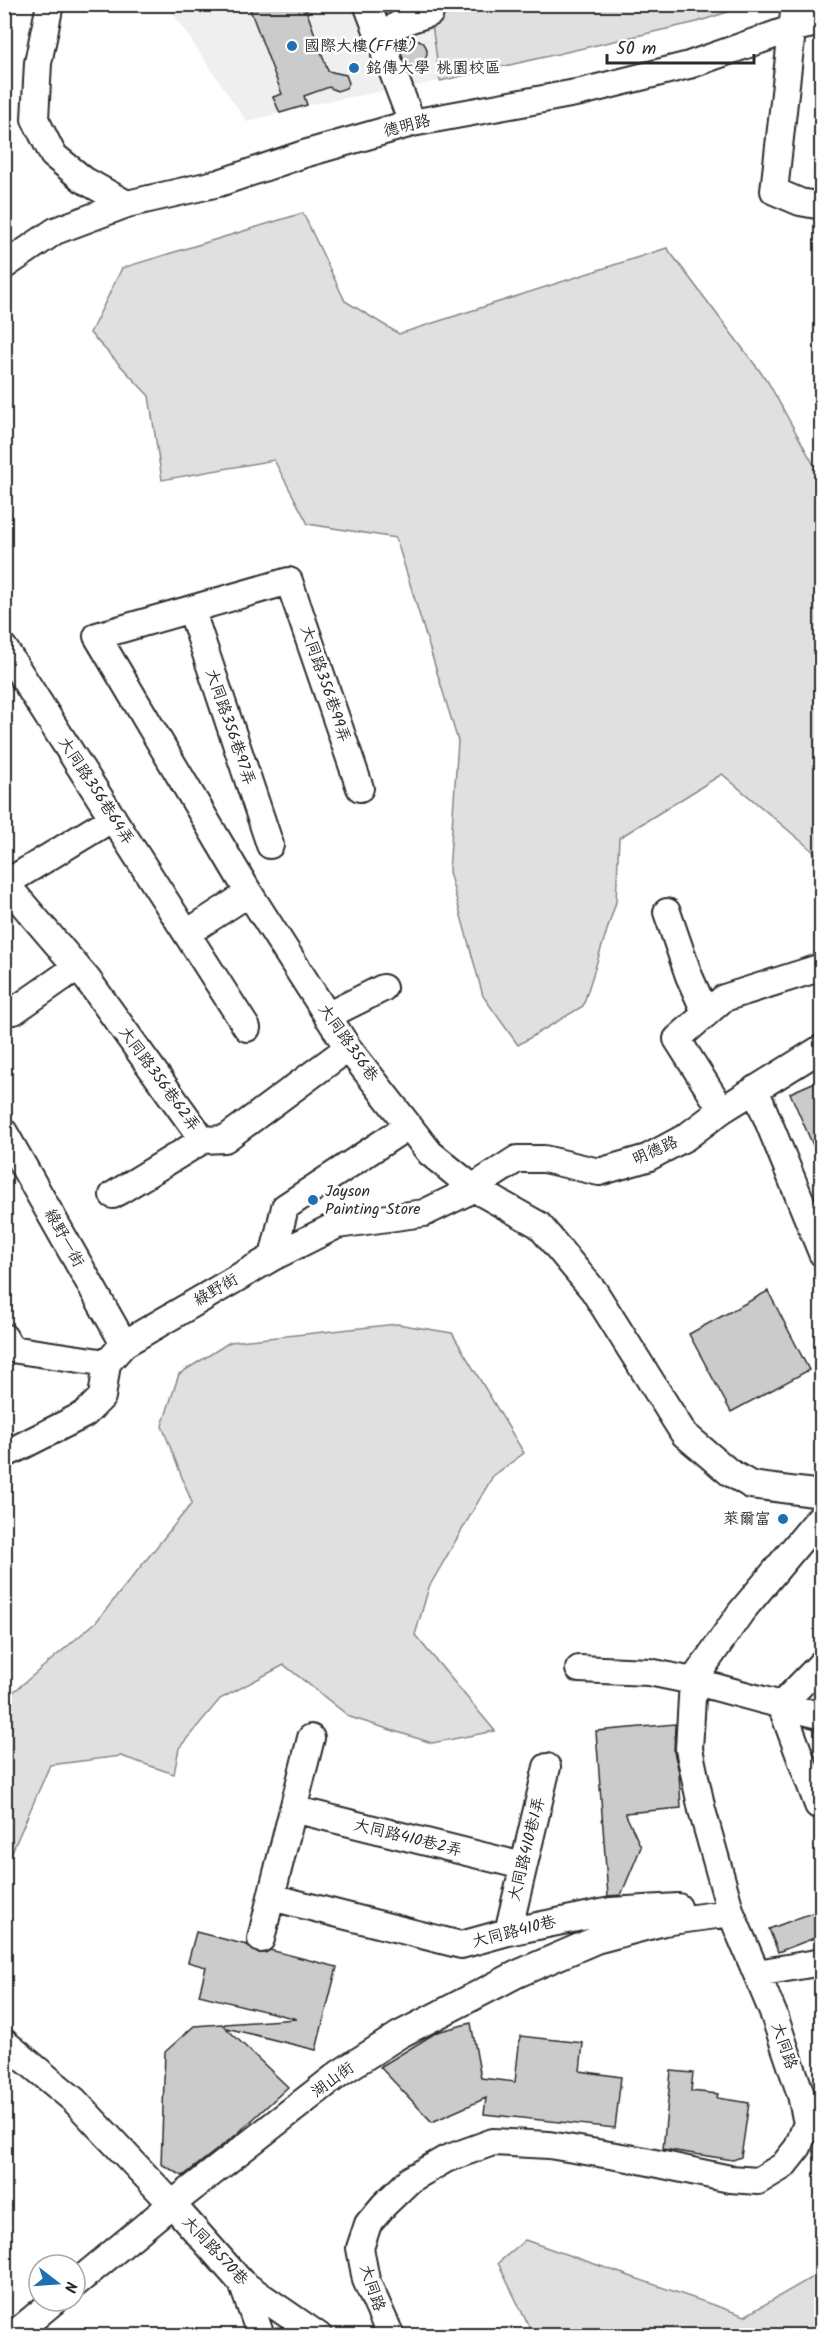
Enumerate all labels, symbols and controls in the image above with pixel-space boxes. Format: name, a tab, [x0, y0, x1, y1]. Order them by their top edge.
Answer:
scale bar	[607, 27, 754, 65]
place label: 國際大樓(FF樓)	[304, 34, 417, 59]
text: 50 m	[616, 35, 656, 64]
marker: 國際大樓(FF樓)	[285, 39, 299, 53]
place label: 銘傳大學 桃園校區	[366, 56, 500, 81]
marker: 銘傳大學 桃園校區	[347, 61, 361, 75]
street label: 德明路	[381, 108, 433, 144]
street label: 大同路356巷99弄	[293, 622, 357, 746]
street label: 大同路356巷97弄	[198, 665, 262, 789]
street label: 大同路356巷64弄	[52, 732, 140, 850]
street label: 大同路356巷	[312, 999, 384, 1087]
street label: 大同路356巷62弄	[112, 1021, 206, 1137]
street label: 明德路	[628, 1130, 682, 1172]
place label: Jayson Painting Store	[325, 1179, 421, 1222]
marker: Jayson Painting Store	[306, 1193, 320, 1207]
street label: 綠野一街	[38, 1204, 90, 1272]
street label: 綠野街	[189, 1267, 243, 1313]
place label: 萊爾富	[723, 1507, 771, 1532]
marker: 萊爾富	[776, 1512, 790, 1526]
street label: 大同路410巷1弄	[502, 1794, 552, 1904]
street label: 大同路410巷2弄	[351, 1812, 465, 1864]
street label: 大同路410巷	[469, 1909, 559, 1955]
street label: 大同路	[764, 2019, 804, 2073]
street label: 湖山街	[306, 2056, 360, 2104]
street label: 大同路570巷	[176, 2210, 254, 2292]
north arrow	[27, 2253, 87, 2313]
street label: 大同路	[353, 2261, 391, 2315]
text: N	[56, 2278, 83, 2295]

